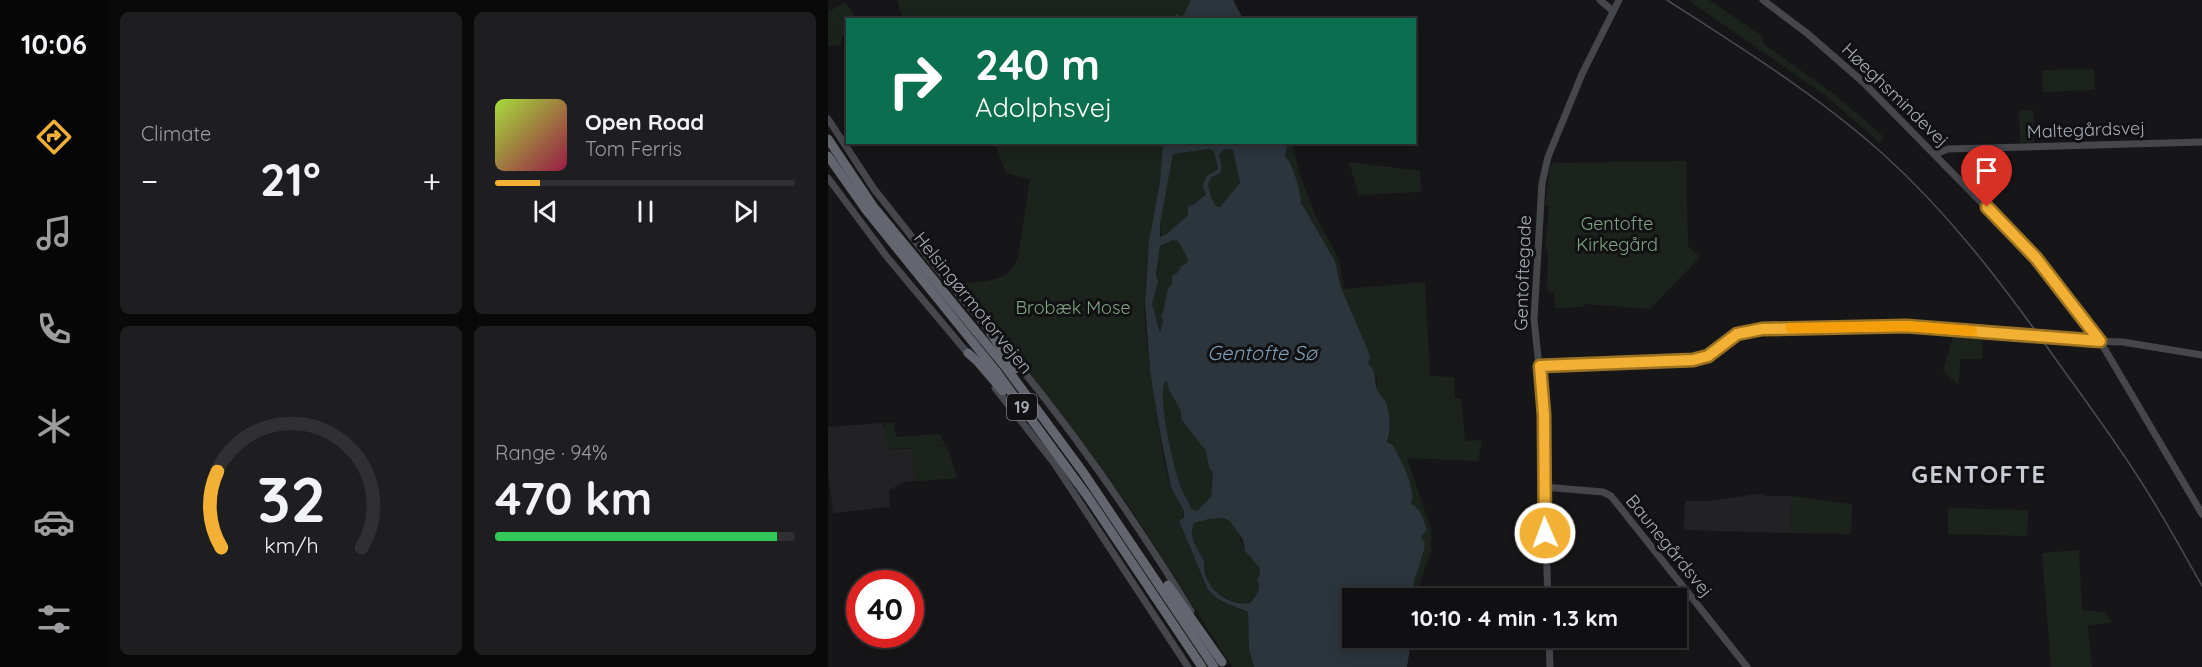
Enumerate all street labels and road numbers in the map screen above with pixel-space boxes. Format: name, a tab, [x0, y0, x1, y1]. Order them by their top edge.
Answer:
street label: Høeghsmindevej	[1837, 38, 1954, 152]
street label: Maltegårdsvej	[2026, 116, 2146, 143]
street label: Gentoftegade	[1509, 215, 1536, 331]
street label: Helsingørmotorvejen	[909, 227, 1038, 378]
road number: 19	[1007, 394, 1037, 420]
street label: Baunegårdsvej	[1621, 490, 1718, 602]

